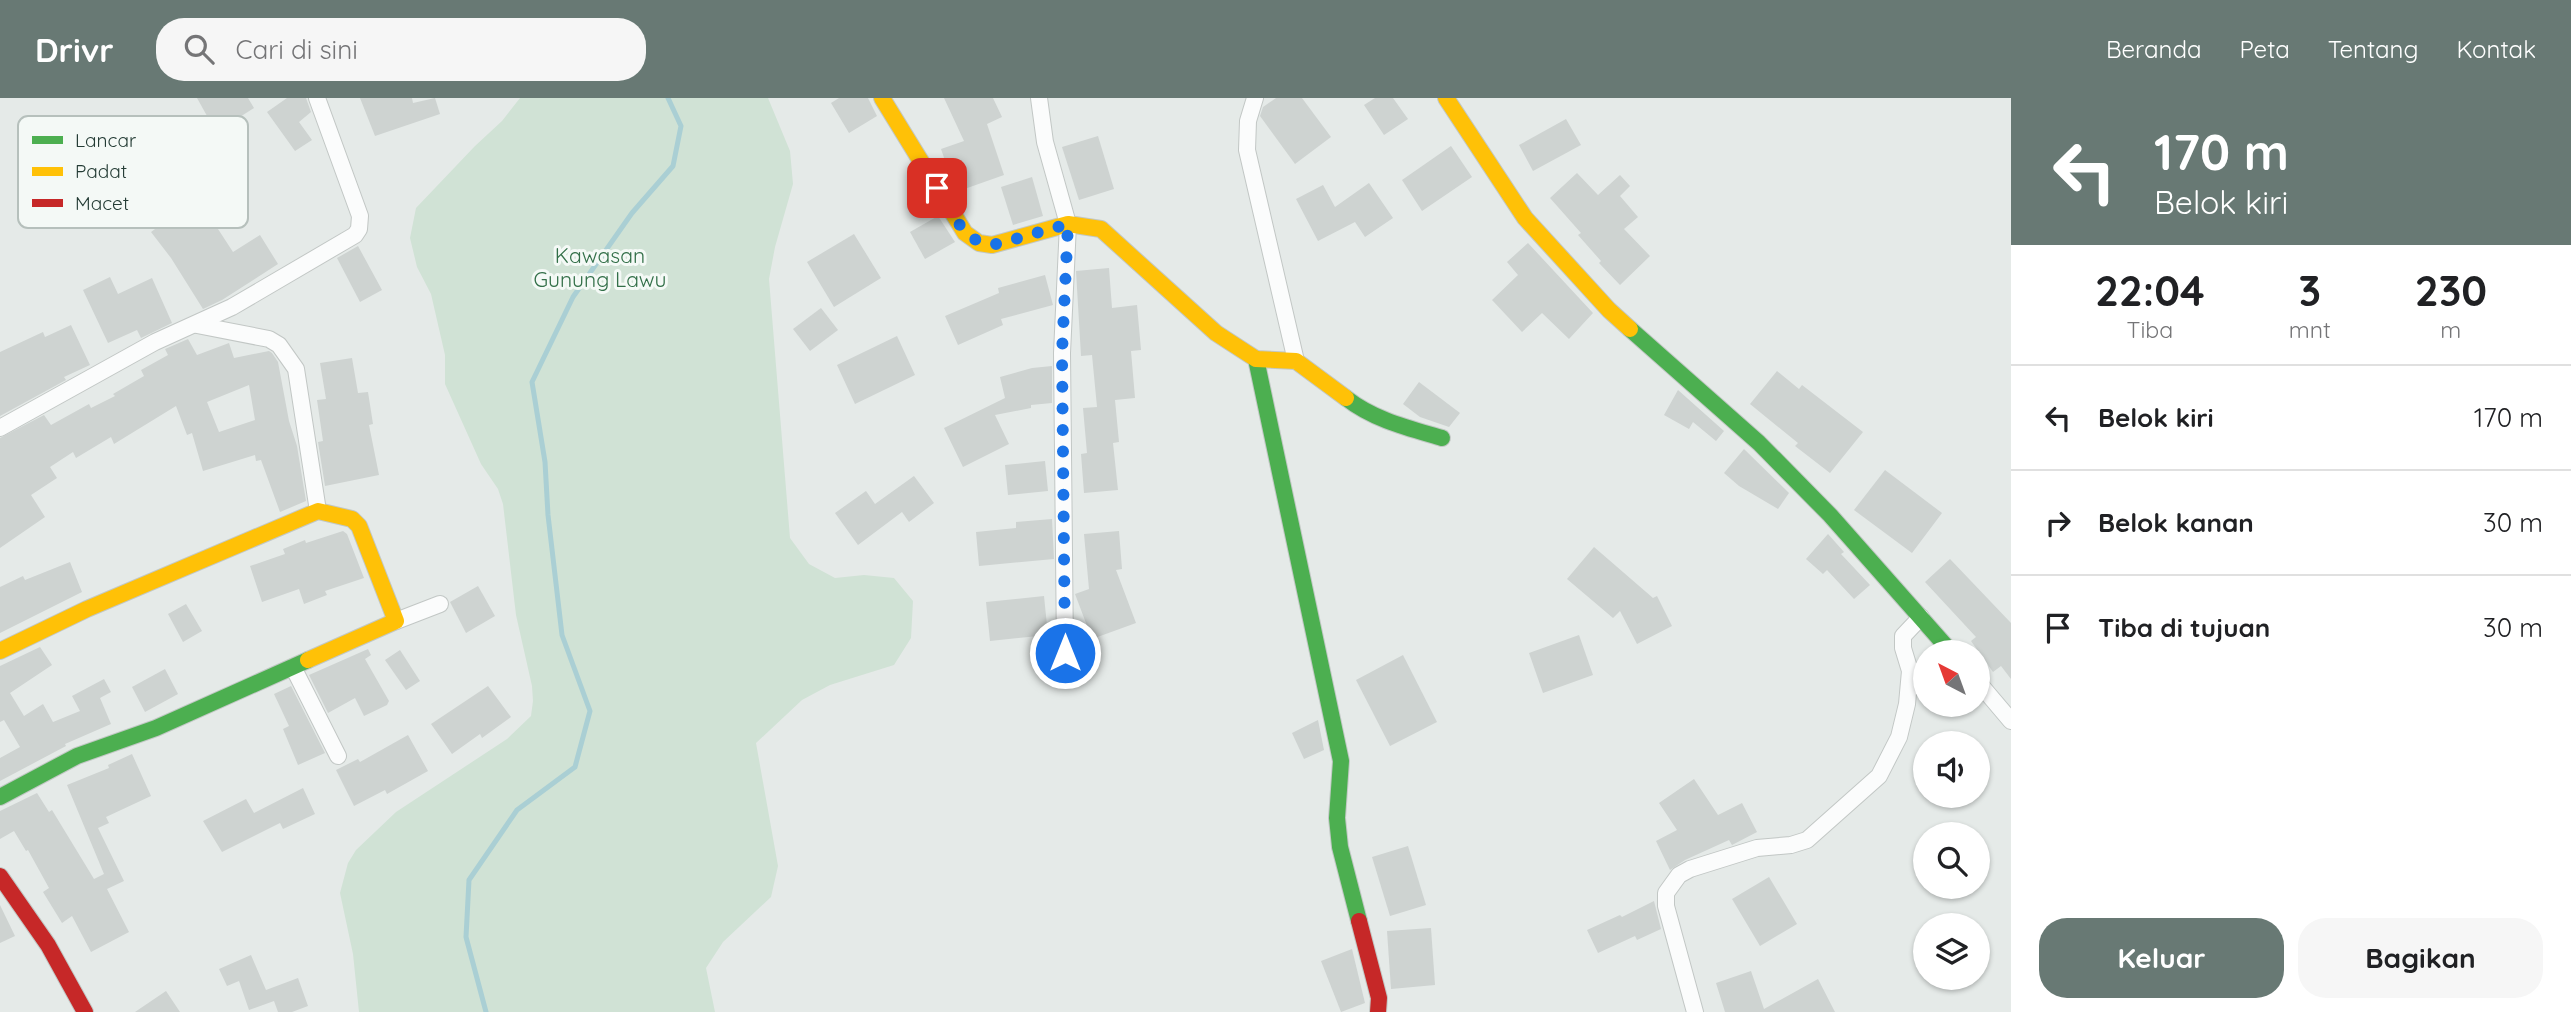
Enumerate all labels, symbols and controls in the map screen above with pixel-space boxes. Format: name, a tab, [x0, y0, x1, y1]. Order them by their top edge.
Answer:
search box	[156, 18, 646, 81]
text: Drivr	[35, 29, 114, 70]
icon: search	[180, 30, 218, 68]
text: Cari di sini	[236, 33, 358, 66]
text: Beranda	[2106, 34, 2202, 64]
text: Peta	[2240, 34, 2290, 64]
text: Tentang	[2328, 34, 2418, 64]
text: Kontak	[2456, 34, 2536, 64]
legend	[18, 116, 248, 228]
text: 170 m	[2154, 121, 2289, 182]
icon: left	[2039, 126, 2130, 217]
text: Lancar	[75, 128, 137, 152]
pin	[907, 158, 967, 218]
text: Padat	[75, 159, 127, 183]
icon: arrive	[918, 169, 956, 207]
text: Belok kiri	[2154, 182, 2288, 222]
text: Macet	[75, 191, 129, 215]
park label: Kawasan Gunung Lawu	[533, 242, 667, 292]
text: 22:04	[2095, 264, 2205, 317]
text: 3	[2298, 264, 2321, 317]
text: 230	[2415, 264, 2487, 317]
text: Tiba	[2126, 315, 2173, 344]
text: mnt	[2289, 315, 2331, 344]
text: m	[2440, 315, 2461, 344]
icon: left	[2039, 399, 2077, 437]
text: Belok kiri	[2098, 401, 2214, 434]
text: 170 m	[2474, 401, 2543, 434]
icon: right	[2039, 504, 2077, 542]
text: Belok kanan	[2098, 506, 2254, 539]
text: 30 m	[2483, 506, 2543, 539]
icon: arrive	[2039, 609, 2077, 647]
text: Tiba di tujuan	[2098, 611, 2270, 644]
text: 30 m	[2483, 611, 2543, 644]
position arrow	[1028, 616, 1102, 690]
north arrow	[1913, 640, 1990, 718]
map controls	[1913, 640, 1990, 990]
button: sound	[1913, 731, 1990, 808]
button: search	[1913, 822, 1990, 899]
button: layers	[1913, 913, 1990, 990]
button: Keluar	[2039, 918, 2284, 998]
button: Bagikan	[2298, 918, 2543, 998]

